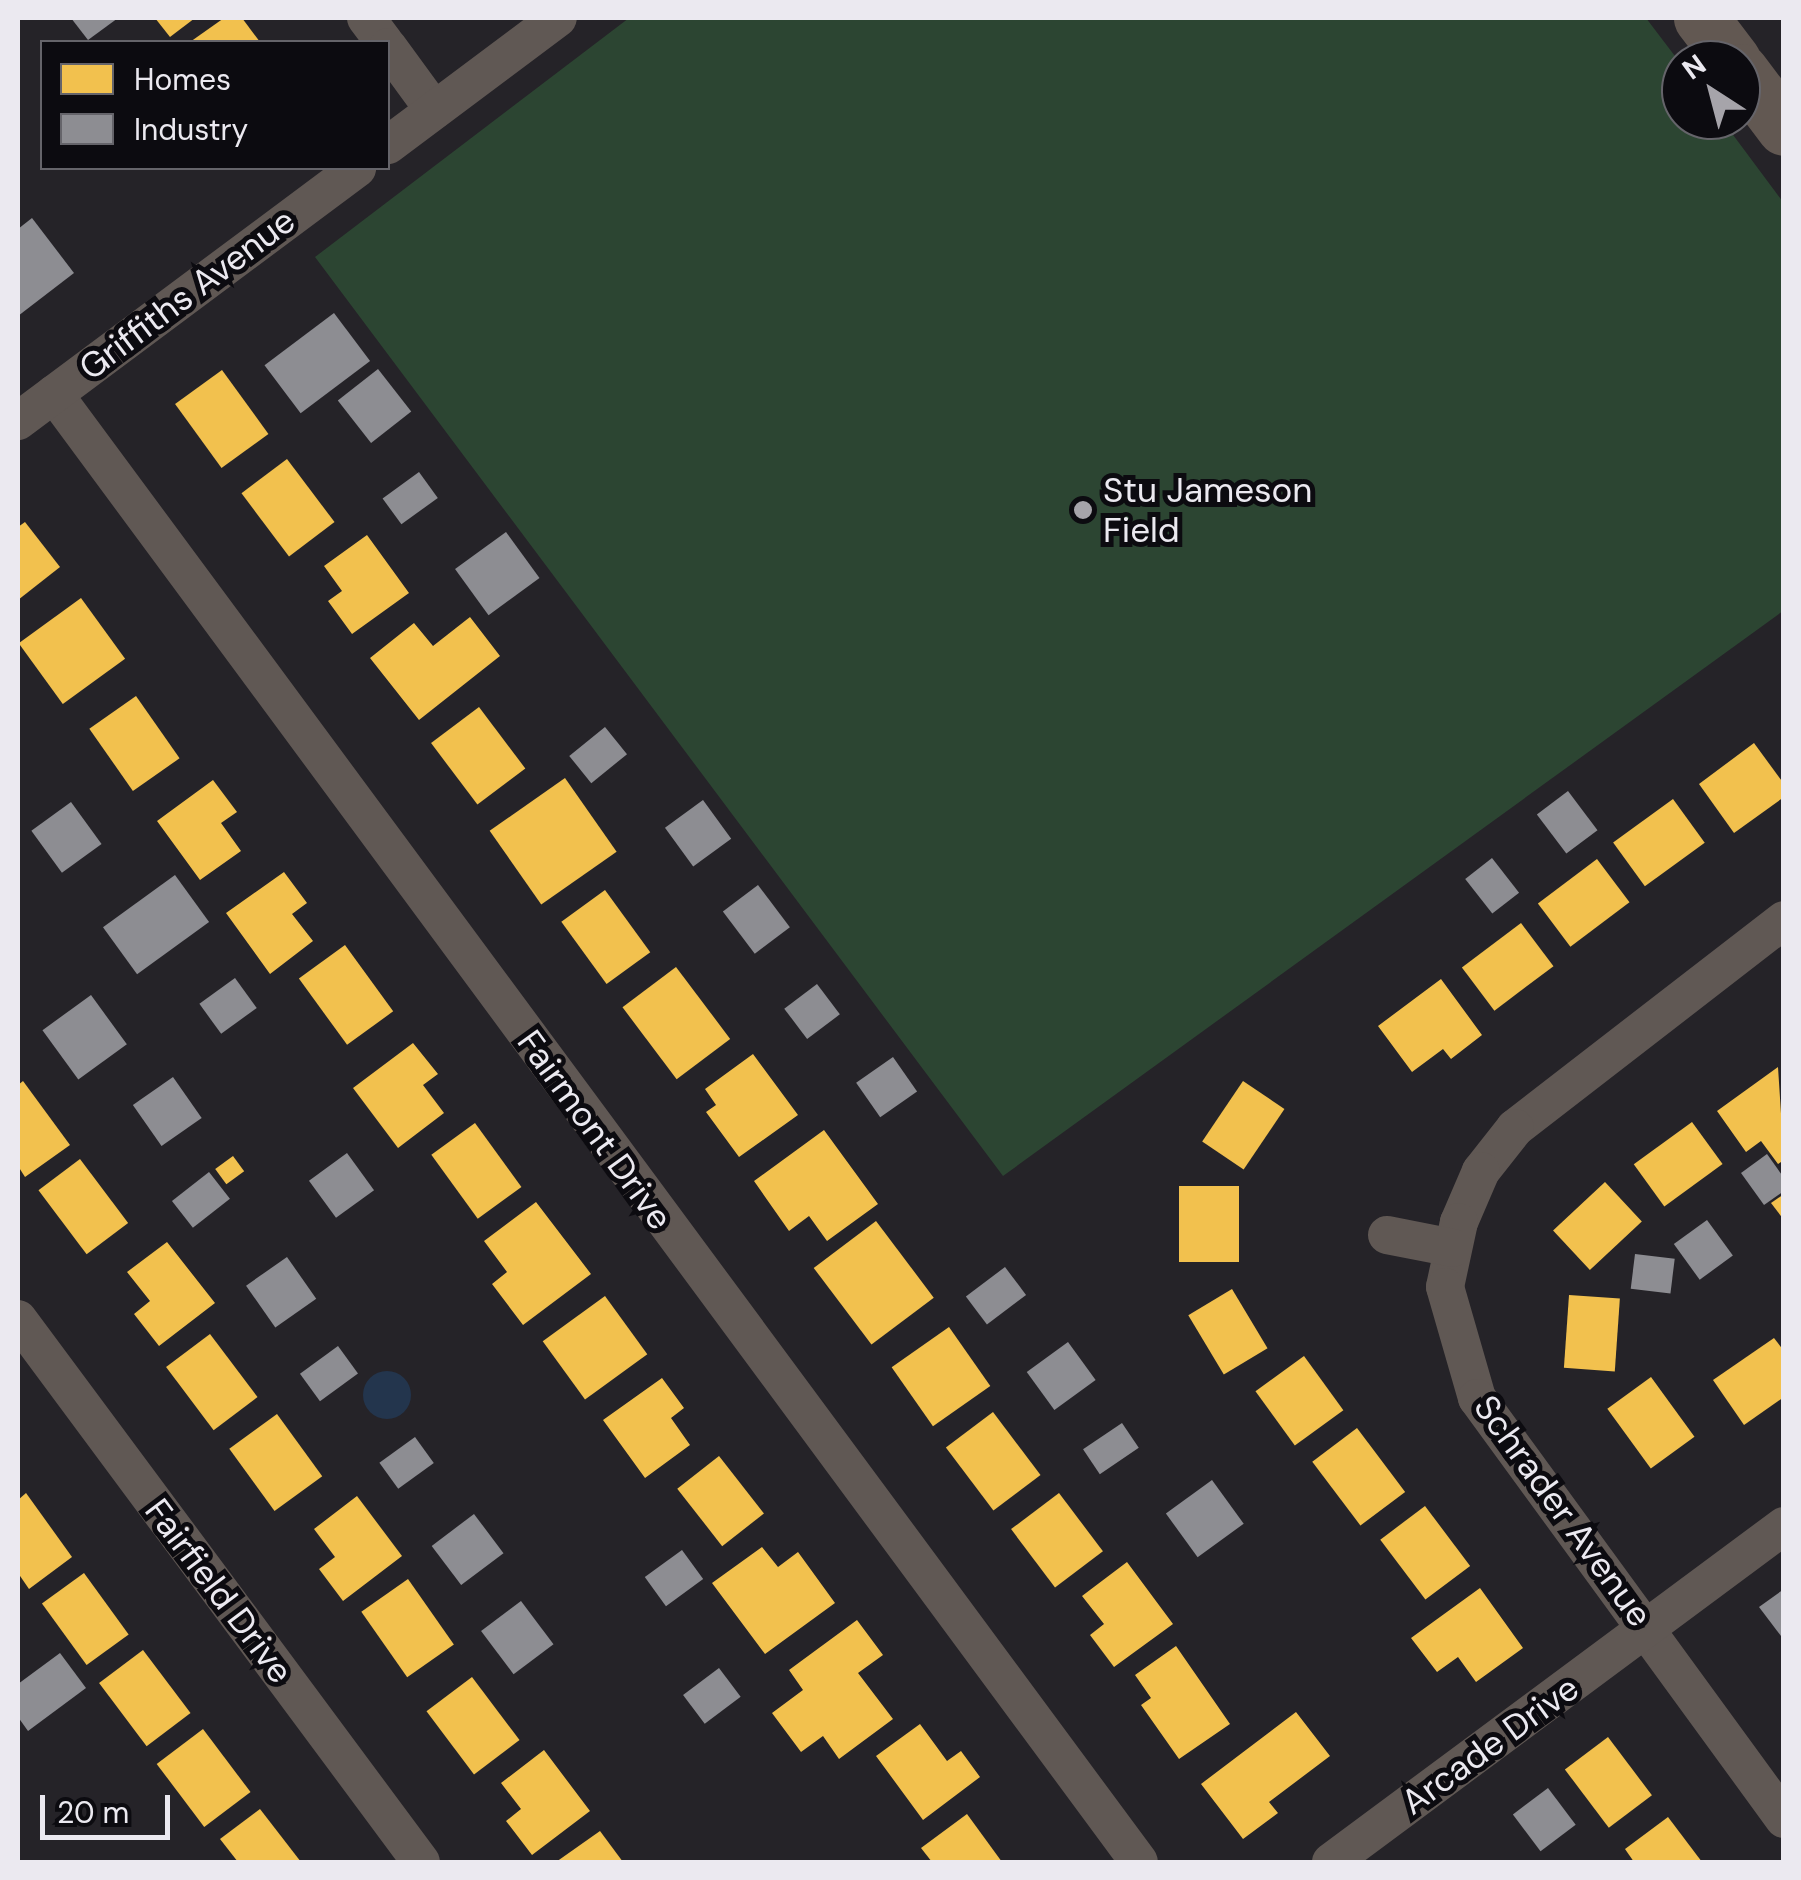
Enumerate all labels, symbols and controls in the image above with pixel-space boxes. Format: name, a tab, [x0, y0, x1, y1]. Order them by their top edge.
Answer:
legend	[40, 40, 390, 170]
north arrow	[1661, 40, 1761, 140]
text: N	[1675, 46, 1713, 88]
text: Homes	[134, 60, 231, 99]
text: Industry	[134, 110, 248, 149]
street label: Griffiths Avenue	[71, 199, 303, 389]
place label: Stu Jameson Field	[1103, 469, 1312, 551]
marker: Stu Jameson Field	[1072, 499, 1094, 521]
street label: Fairmont Drive	[509, 1022, 681, 1238]
street label: Schrader Avenue	[1465, 1387, 1661, 1635]
street label: Fairfield Drive	[136, 1491, 302, 1691]
street label: Arcade Drive	[1393, 1667, 1587, 1823]
scale bar	[45, 1775, 175, 1837]
text: 20 m	[57, 1793, 129, 1832]

